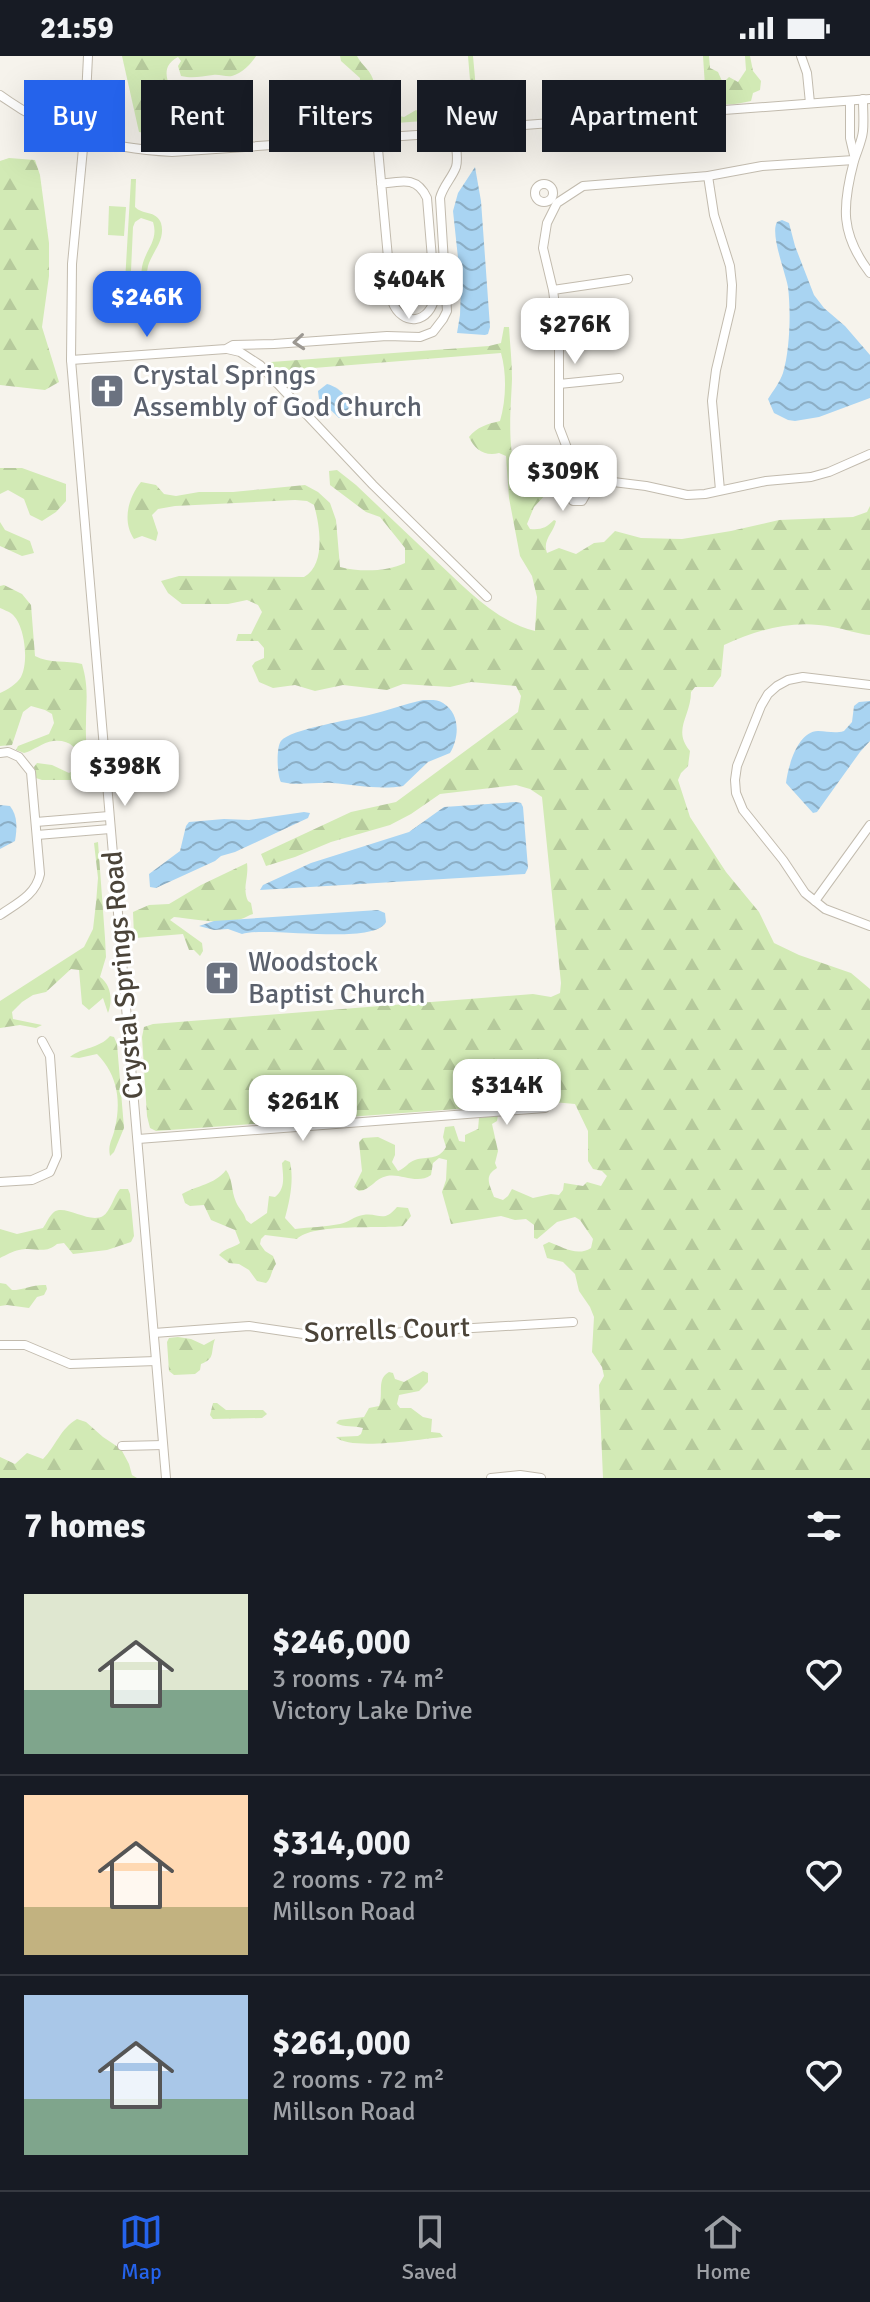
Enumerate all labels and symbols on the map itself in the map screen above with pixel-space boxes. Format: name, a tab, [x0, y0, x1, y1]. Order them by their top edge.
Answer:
pin: $404K	[353, 253, 465, 321]
pin: $246K	[91, 271, 203, 339]
pin: $276K	[519, 298, 631, 366]
one-way arrow	[292, 333, 305, 350]
place label: Crystal Springs Assembly of God Church	[133, 358, 422, 424]
church icon: Crystal Springs Assembly of God Church	[88, 372, 126, 410]
pin: $309K	[507, 445, 619, 513]
pin: $398K	[69, 740, 181, 808]
street label: Crystal Springs Road	[95, 850, 151, 1100]
place label: Woodstock Baptist Church	[248, 945, 425, 1011]
church icon: Woodstock Baptist Church	[203, 959, 241, 997]
pin: $314K	[451, 1059, 563, 1127]
pin: $261K	[247, 1075, 359, 1143]
street label: Sorrells Court	[303, 1310, 471, 1350]

